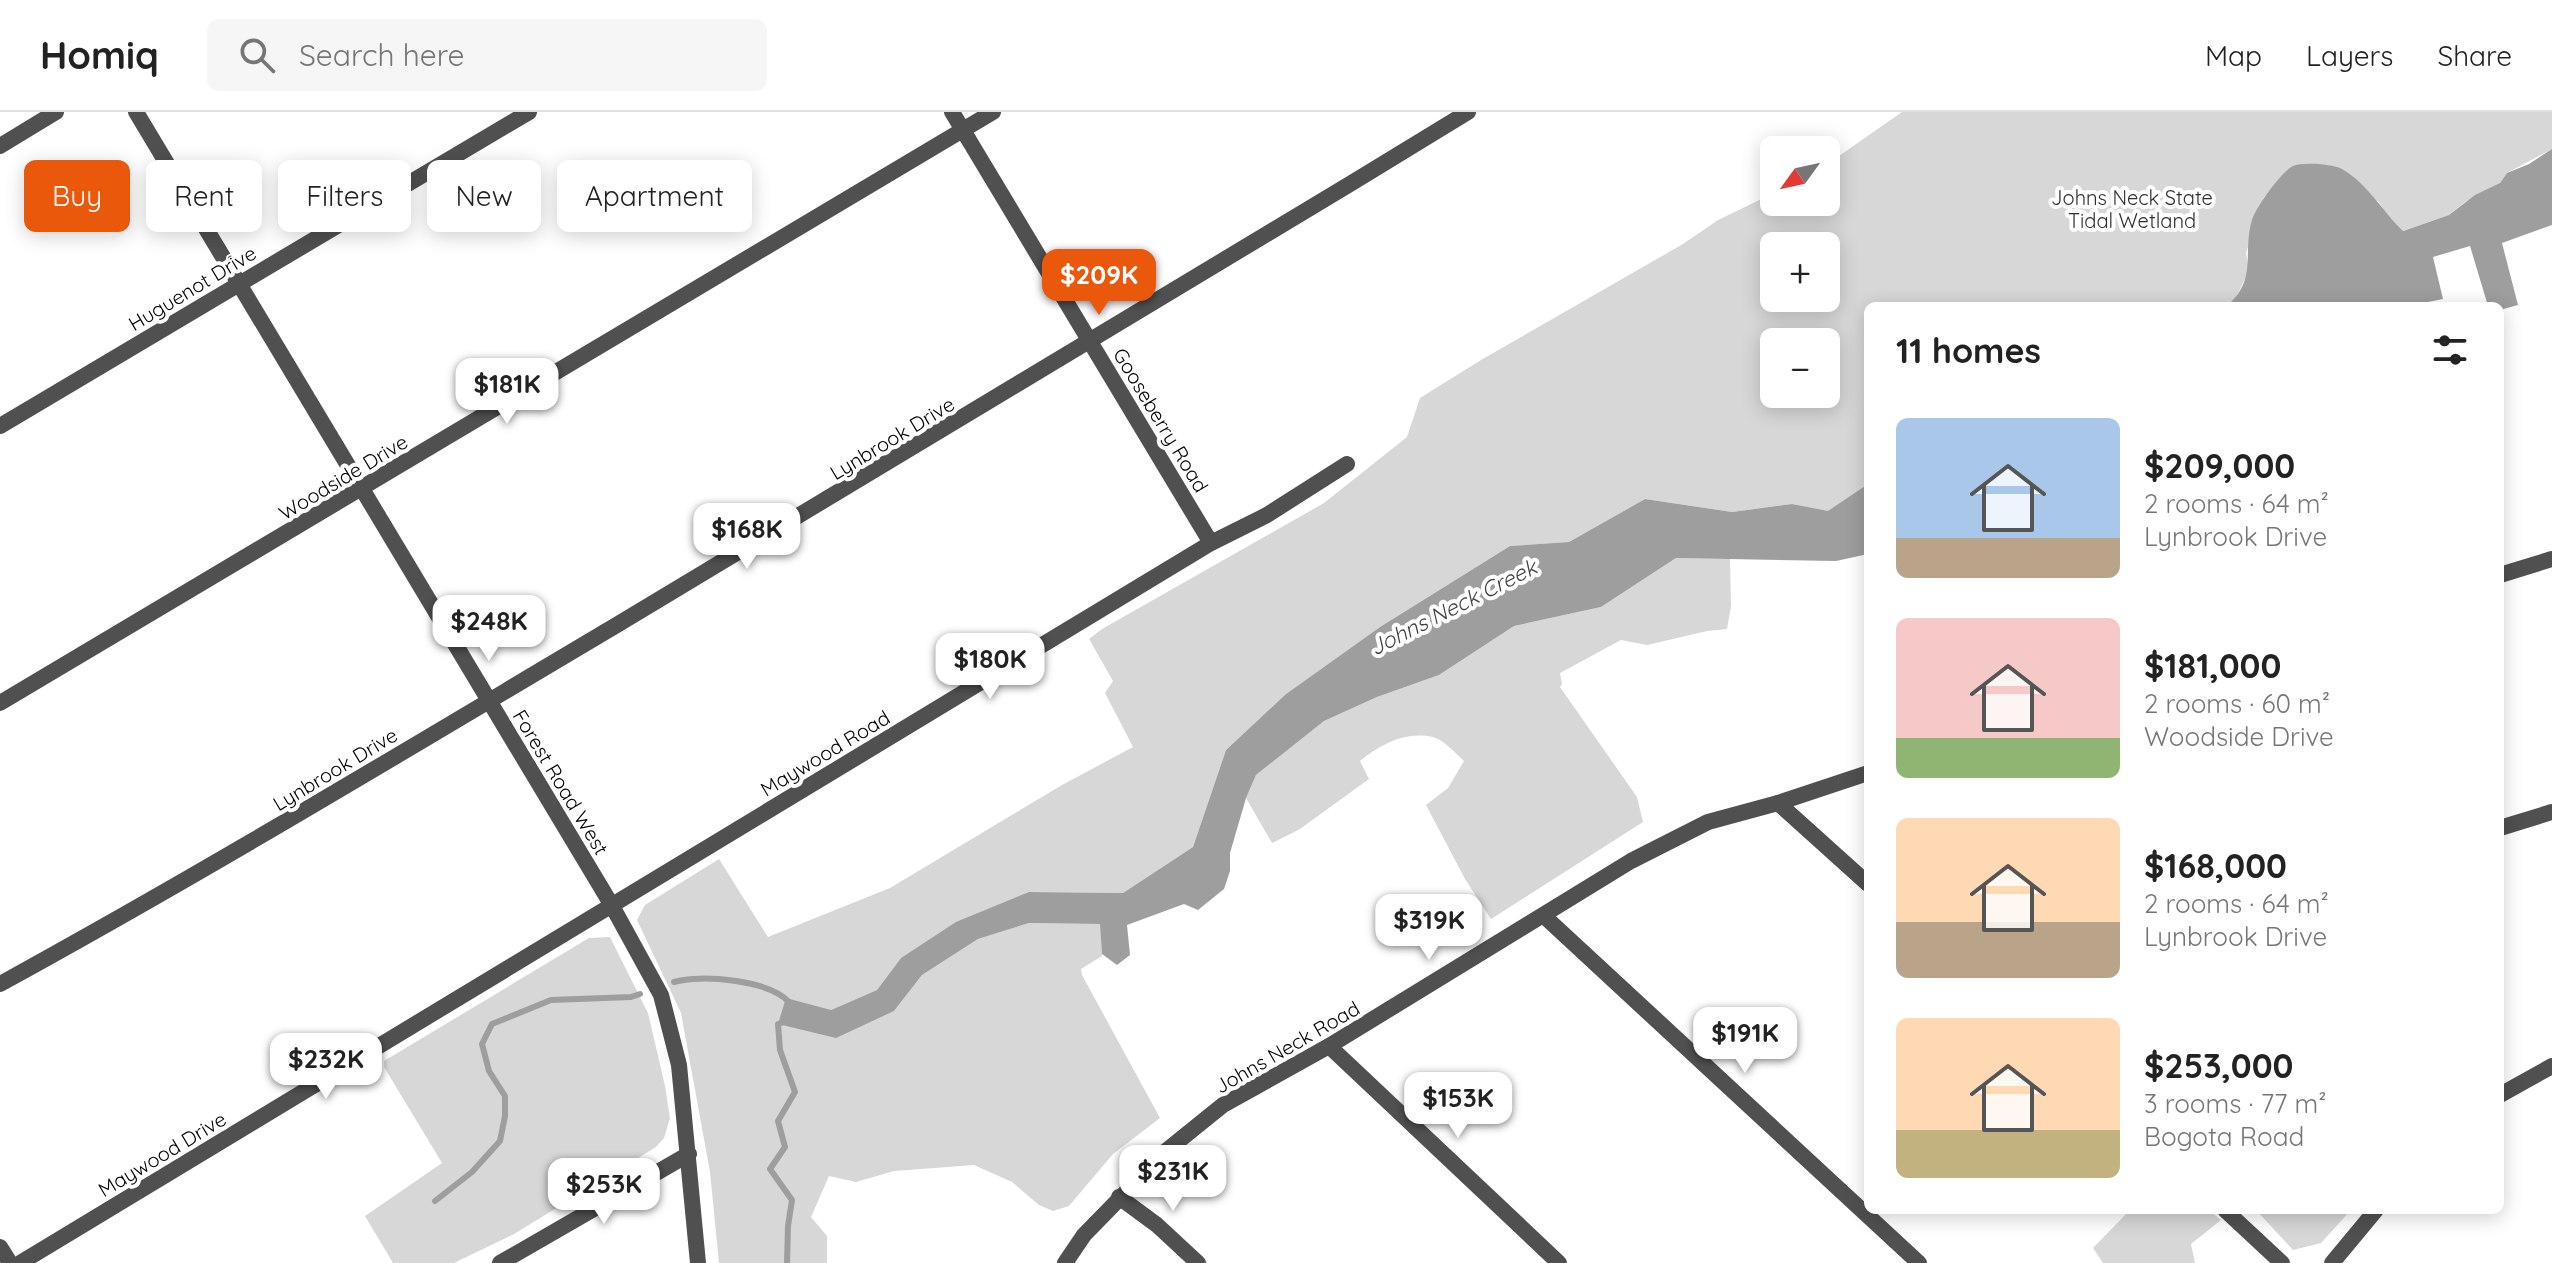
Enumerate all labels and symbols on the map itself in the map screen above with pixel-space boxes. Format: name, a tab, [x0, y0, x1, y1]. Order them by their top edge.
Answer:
north arrow	[1760, 136, 1840, 216]
park label: Johns Neck State Tidal Wetland	[2051, 185, 2213, 233]
street label: Huguenot Drive	[124, 240, 260, 336]
pin: $209K	[1043, 249, 1155, 317]
street label: Gooseberry Road	[1108, 343, 1214, 497]
pin: $181K	[451, 358, 563, 426]
street label: Lynbrook Drive	[825, 391, 959, 485]
street label: Woodside Drive	[274, 429, 412, 525]
pin: $168K	[691, 503, 803, 571]
water label: Johns Neck Creek	[1365, 552, 1543, 661]
pin: $248K	[433, 595, 545, 663]
pin: $180K	[934, 633, 1046, 701]
street label: Forest Road West	[508, 705, 614, 859]
street label: Maywood Road	[756, 705, 894, 801]
street label: Lynbrook Drive	[268, 722, 402, 816]
pin: $319K	[1373, 894, 1485, 962]
street label: Johns Neck Road	[1210, 995, 1364, 1099]
pin: $191K	[1689, 1007, 1801, 1075]
pin: $232K	[270, 1033, 382, 1101]
pin: $153K	[1402, 1072, 1514, 1140]
street label: Maywood Drive	[93, 1106, 231, 1202]
pin: $231K	[1117, 1145, 1229, 1213]
pin: $253K	[548, 1158, 660, 1226]

